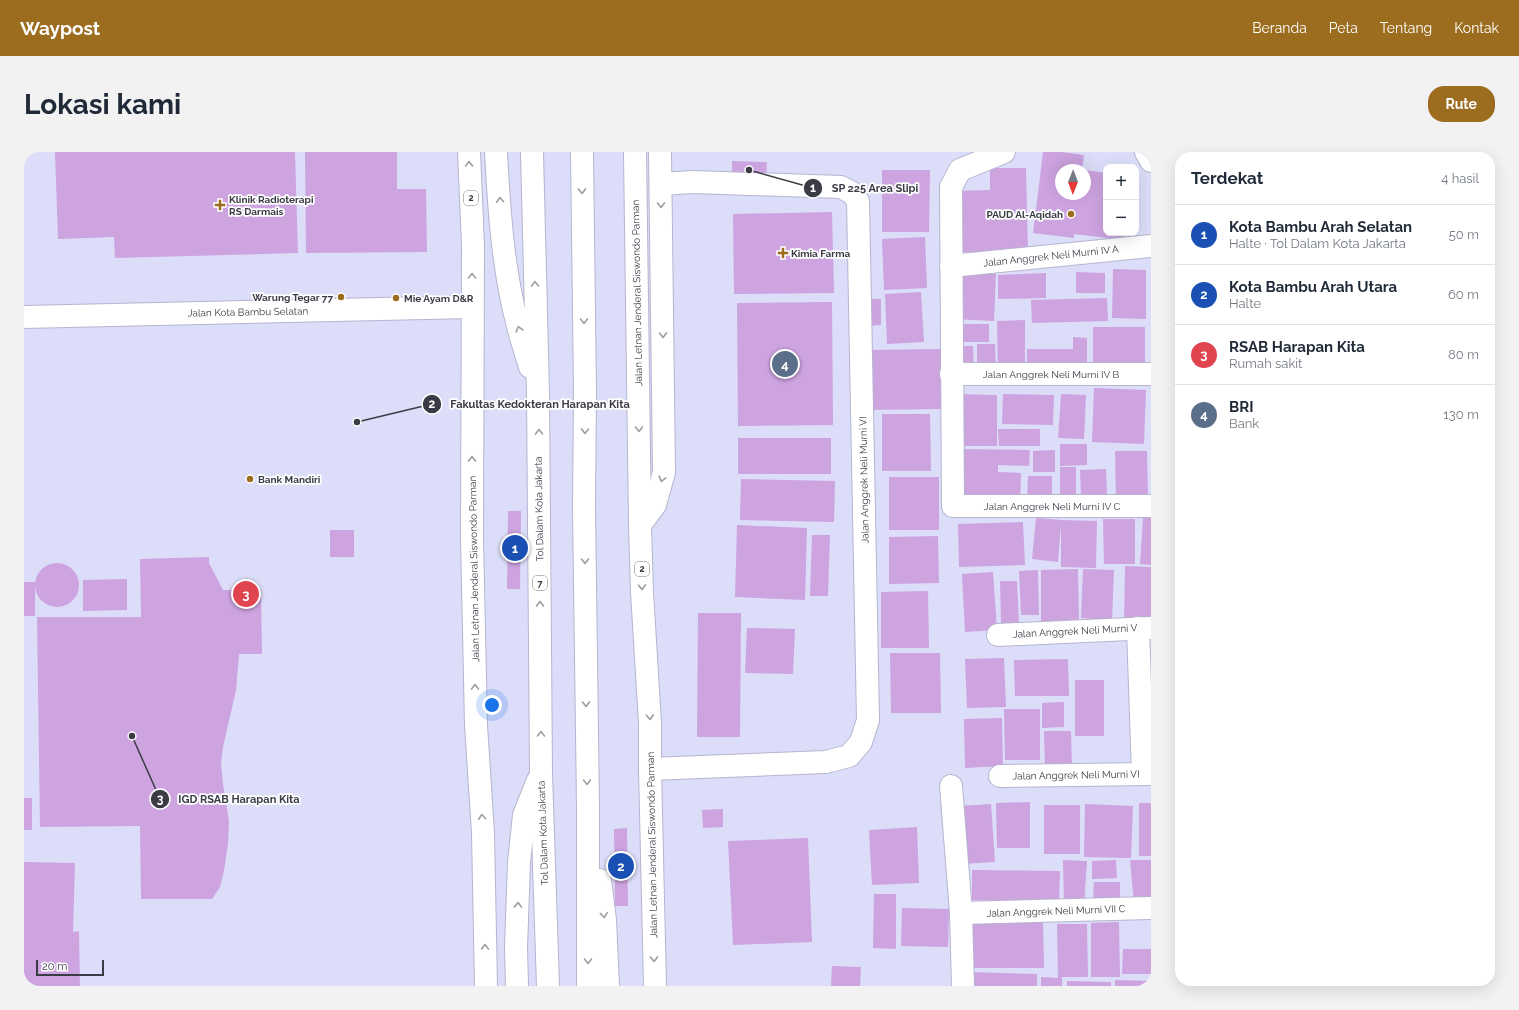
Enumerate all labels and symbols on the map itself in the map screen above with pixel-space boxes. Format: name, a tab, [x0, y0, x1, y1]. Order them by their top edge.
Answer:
one-way arrow	[465, 161, 474, 167]
north arrow	[1055, 164, 1091, 200]
callout: SP 225 Area Slipi	[803, 176, 927, 199]
text: 1	[810, 181, 816, 195]
text: SP 225 Area Slipi	[832, 182, 919, 195]
one-way arrow	[578, 188, 586, 194]
road number: 2	[464, 191, 478, 205]
place label: Klinik Radioterapi RS Darmais	[229, 194, 314, 217]
one-way arrow	[496, 197, 505, 203]
marker: Klinik Radioterapi RS Darmais	[214, 199, 226, 211]
street label: Jalan Letnan Jenderal Siswondo Parman	[630, 200, 644, 386]
one-way arrow	[657, 202, 665, 208]
place label: PAUD Al-Aqidah	[986, 209, 1063, 220]
marker: PAUD Al-Aqidah	[1066, 209, 1076, 219]
street label: Jalan Anggrek Neli Murni IV A	[983, 243, 1119, 269]
marker: Kimia Farma	[778, 248, 788, 258]
place label: Kimia Farma	[791, 248, 850, 259]
one-way arrow	[468, 273, 476, 279]
one-way arrow	[531, 281, 540, 287]
place label: Warung Tegar 77	[252, 292, 333, 303]
marker: Warung Tegar 77	[336, 292, 346, 302]
marker: Mie Ayam D&R	[391, 293, 401, 303]
place label: Mie Ayam D&R	[404, 293, 474, 304]
street label: Jalan Kota Bambu Selatan	[188, 305, 309, 319]
one-way arrow	[580, 318, 588, 324]
one-way arrow	[515, 325, 524, 332]
one-way arrow	[659, 332, 667, 338]
pin: 4	[772, 349, 798, 379]
street label: Jalan Anggrek Neli Murni IV B	[983, 369, 1119, 380]
callout: Fakultas Kedokteran Harapan Kita	[422, 393, 638, 416]
text: 2	[429, 397, 436, 411]
text: Fakultas Kedokteran Harapan Kita	[450, 398, 630, 411]
street label: Jalan Anggrek Neli Murni VI	[857, 416, 871, 544]
one-way arrow	[635, 426, 643, 432]
one-way arrow	[581, 428, 589, 434]
one-way arrow	[534, 429, 543, 435]
one-way arrow	[468, 456, 476, 462]
street label: Tol Dalam Kota Jakarta	[533, 457, 545, 561]
marker: Bank Mandiri	[245, 474, 255, 484]
place label: Bank Mandiri	[258, 474, 320, 485]
one-way arrow	[659, 475, 667, 482]
street label: Jalan Letnan Jenderal Siswondo Parman	[467, 476, 481, 662]
street label: Jalan Anggrek Neli Murni IV C	[984, 501, 1120, 512]
pin: 1	[502, 533, 528, 563]
one-way arrow	[581, 558, 589, 564]
road number: 2	[635, 562, 649, 576]
road number: 7	[533, 576, 547, 590]
pin: 3	[233, 579, 259, 609]
one-way arrow	[638, 584, 647, 590]
one-way arrow	[536, 601, 544, 607]
street label: Jalan Anggrek Neli Murni V	[1012, 622, 1138, 640]
one-way arrow	[471, 684, 479, 690]
your location	[482, 695, 502, 715]
one-way arrow	[582, 701, 590, 707]
one-way arrow	[645, 714, 654, 720]
one-way arrow	[537, 731, 545, 737]
street label: Jalan Letnan Jenderal Siswondo Parman	[645, 752, 659, 938]
street label: Jalan Anggrek Neli Murni VI	[1012, 768, 1140, 782]
one-way arrow	[583, 779, 592, 785]
street label: Tol Dalam Kota Jakarta	[536, 781, 550, 885]
callout: IGD RSAB Harapan Kita	[150, 787, 307, 810]
text: 3	[157, 792, 164, 806]
text: IGD RSAB Harapan Kita	[178, 793, 300, 806]
one-way arrow	[478, 814, 487, 820]
pin: 2	[608, 851, 634, 881]
one-way arrow	[513, 902, 522, 908]
street label: Jalan Anggrek Neli Murni VII C	[986, 903, 1126, 919]
one-way arrow	[599, 912, 608, 918]
one-way arrow	[481, 944, 490, 950]
one-way arrow	[650, 956, 659, 962]
scale bar	[36, 958, 104, 977]
one-way arrow	[584, 958, 592, 964]

